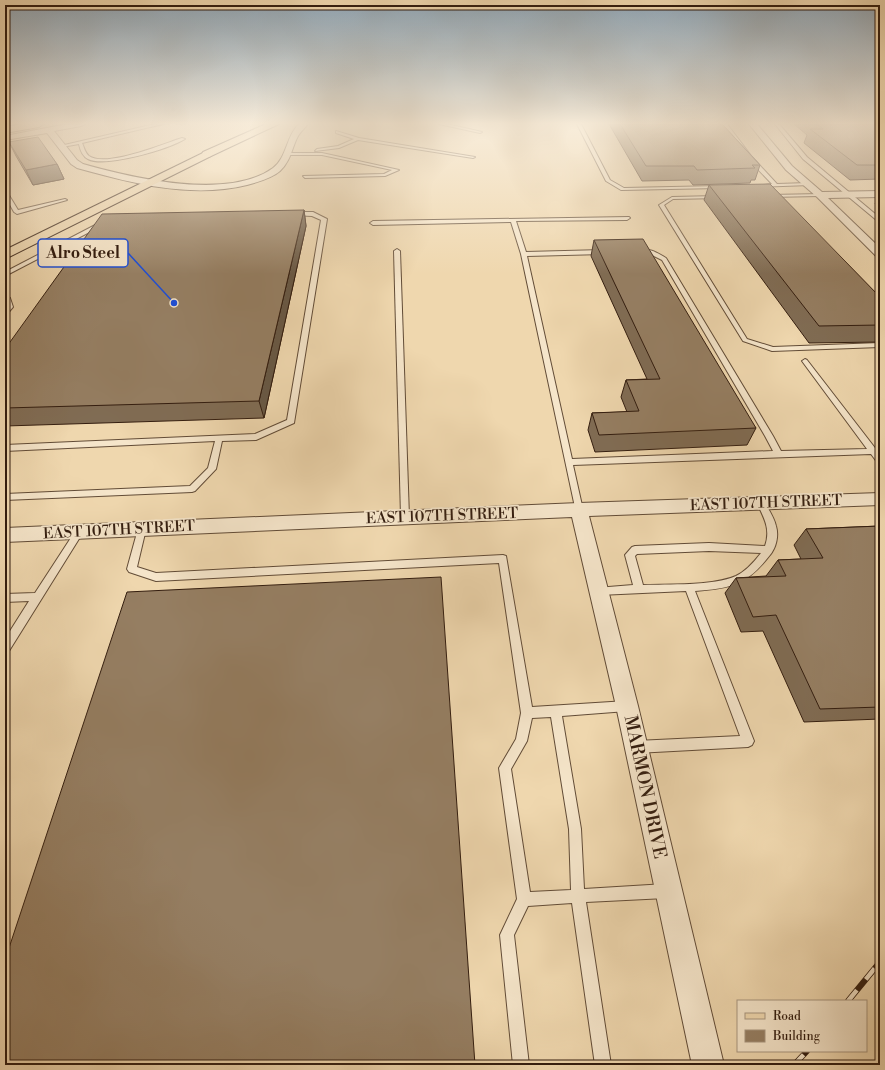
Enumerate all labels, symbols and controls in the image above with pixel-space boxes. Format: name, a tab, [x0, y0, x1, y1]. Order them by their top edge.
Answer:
callout: Alro Steel	[38, 239, 128, 267]
text: Alro Steel	[45, 243, 121, 263]
street label: EAST 107TH STREET	[690, 491, 843, 515]
street label: EAST 107TH STREET	[366, 504, 519, 528]
street label: EAST 107TH STREET	[42, 517, 196, 543]
street label: MARMON DRIVE	[619, 713, 671, 861]
legend	[737, 1000, 867, 1052]
text: Road	[773, 1009, 801, 1024]
text: Building	[772, 1029, 821, 1044]

